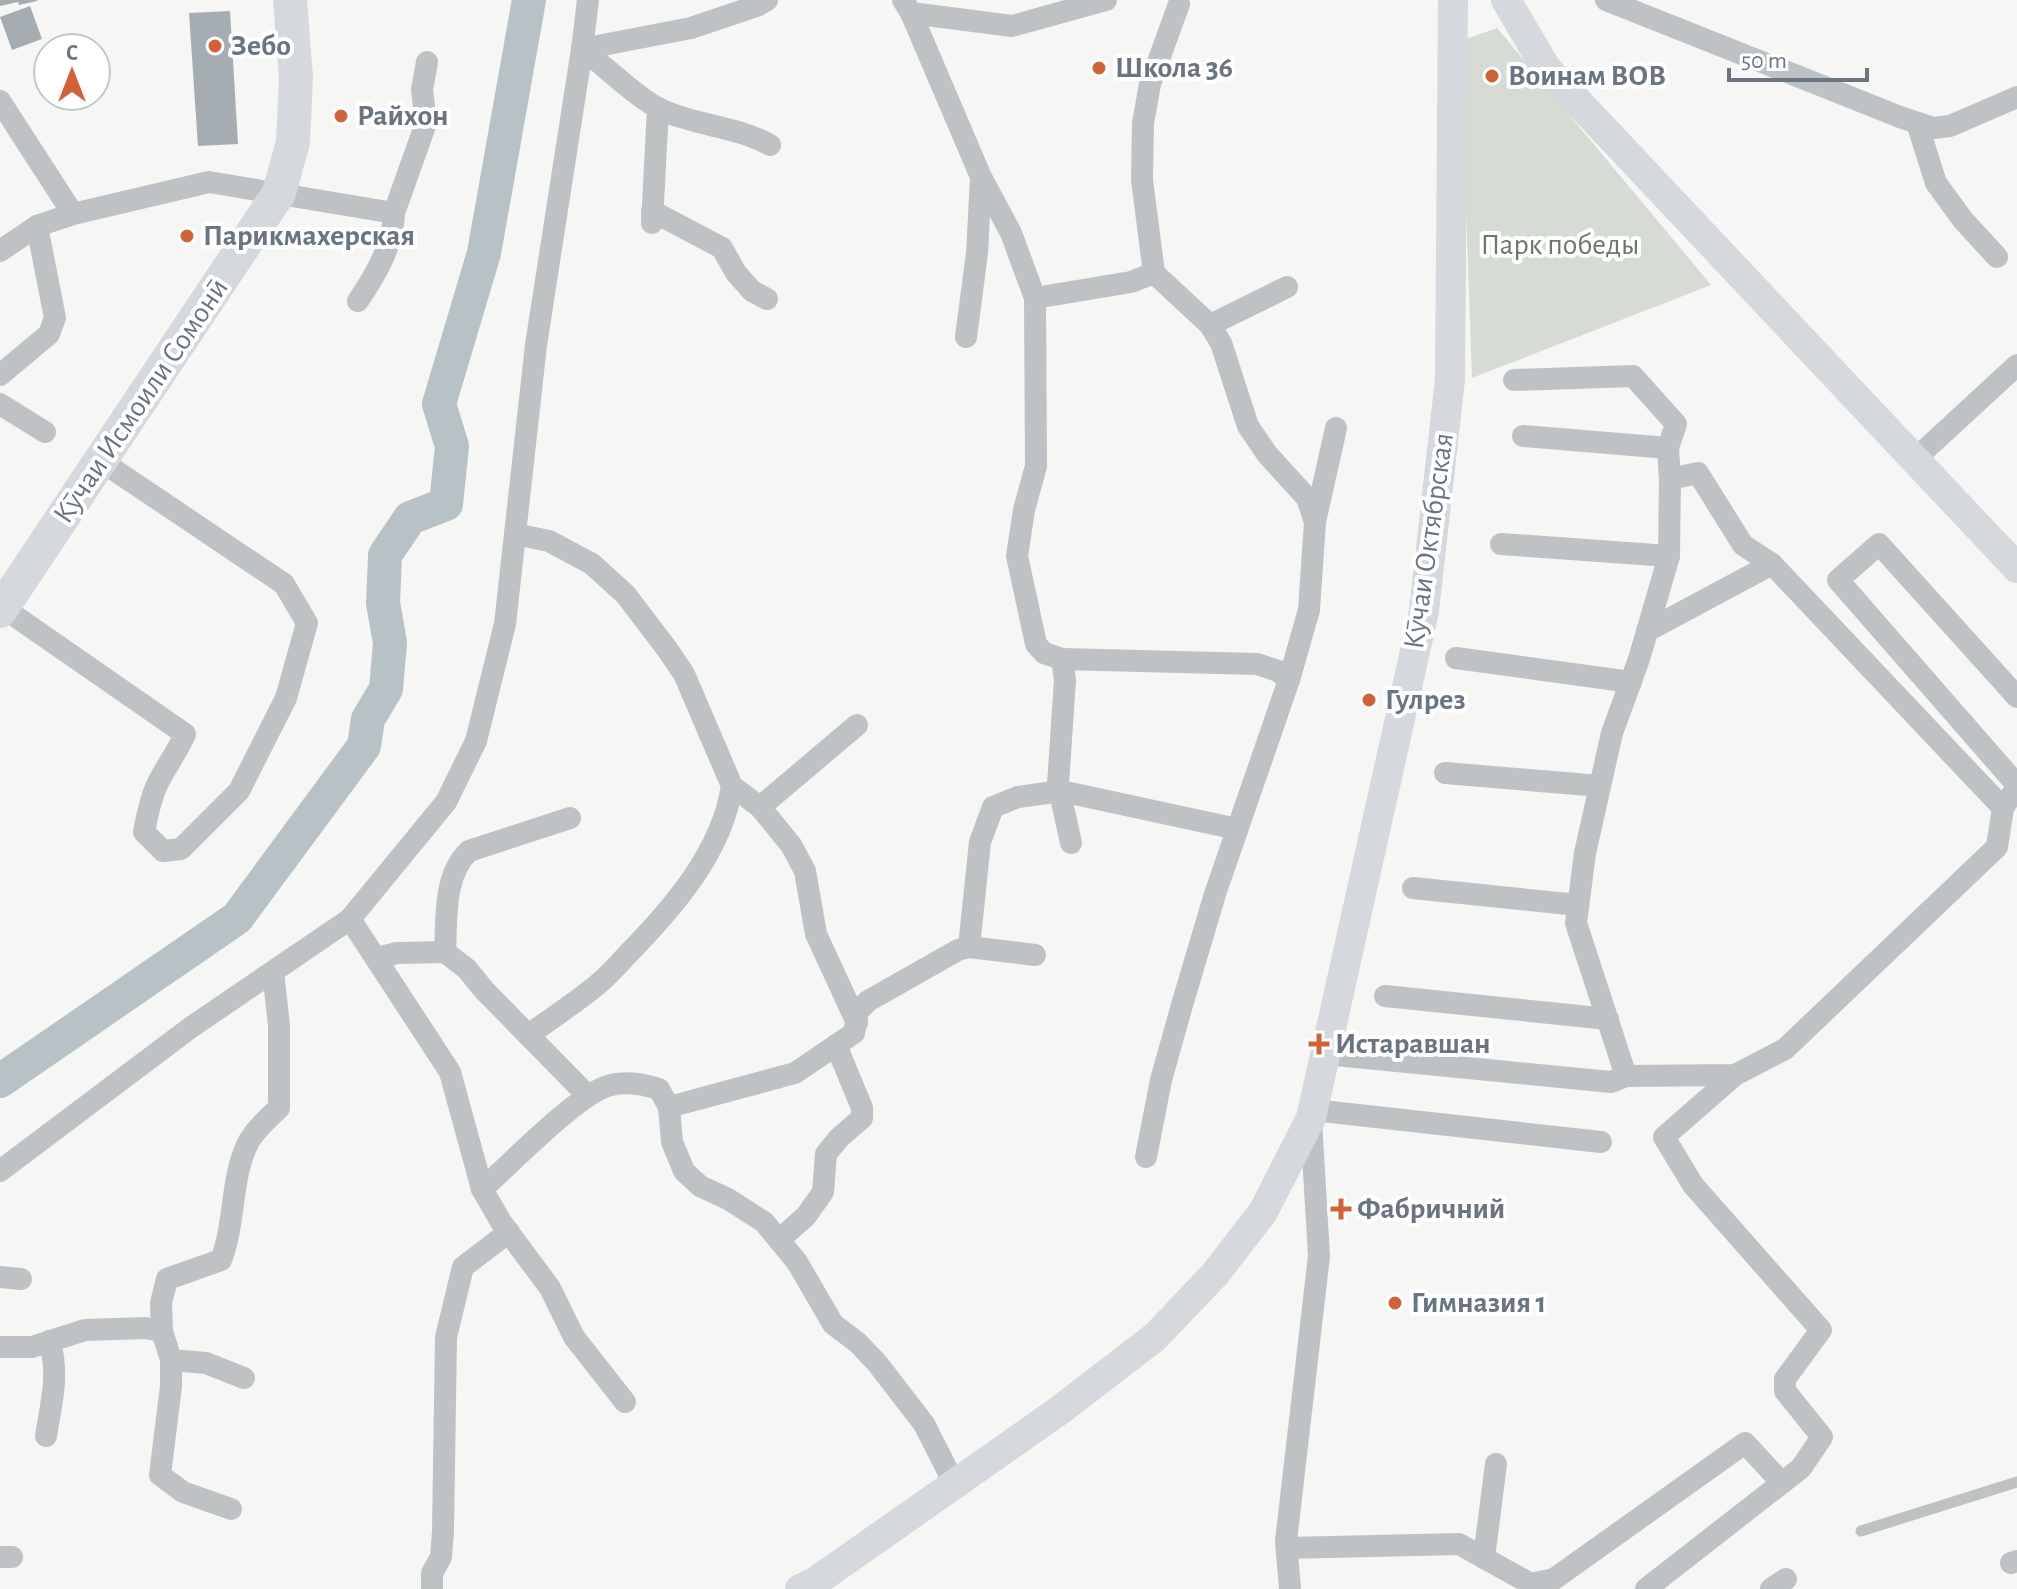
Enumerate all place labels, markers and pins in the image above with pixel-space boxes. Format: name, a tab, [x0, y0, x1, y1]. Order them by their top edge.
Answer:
place label: Зебо	[231, 31, 291, 61]
marker: Зебо	[206, 37, 224, 55]
place label: Школа 36	[1115, 53, 1233, 83]
marker: Школа 36	[1090, 59, 1108, 77]
place label: Воинам ВОВ	[1508, 61, 1666, 91]
marker: Воинам ВОВ	[1483, 67, 1501, 85]
place label: Райхон	[357, 101, 449, 131]
marker: Райхон	[332, 107, 350, 125]
place label: Парикмахерская	[203, 221, 415, 251]
marker: Парикмахерская	[178, 227, 196, 245]
place label: Гулрез	[1385, 685, 1466, 715]
marker: Гулрез	[1360, 691, 1378, 709]
place label: Истаравшан	[1335, 1029, 1491, 1059]
marker: Истаравшан	[1310, 1035, 1328, 1053]
place label: Фабричний	[1357, 1194, 1505, 1224]
marker: Фабричний	[1332, 1200, 1350, 1218]
place label: Гимназия 1	[1411, 1288, 1546, 1318]
marker: Гимназия 1	[1386, 1294, 1404, 1312]

